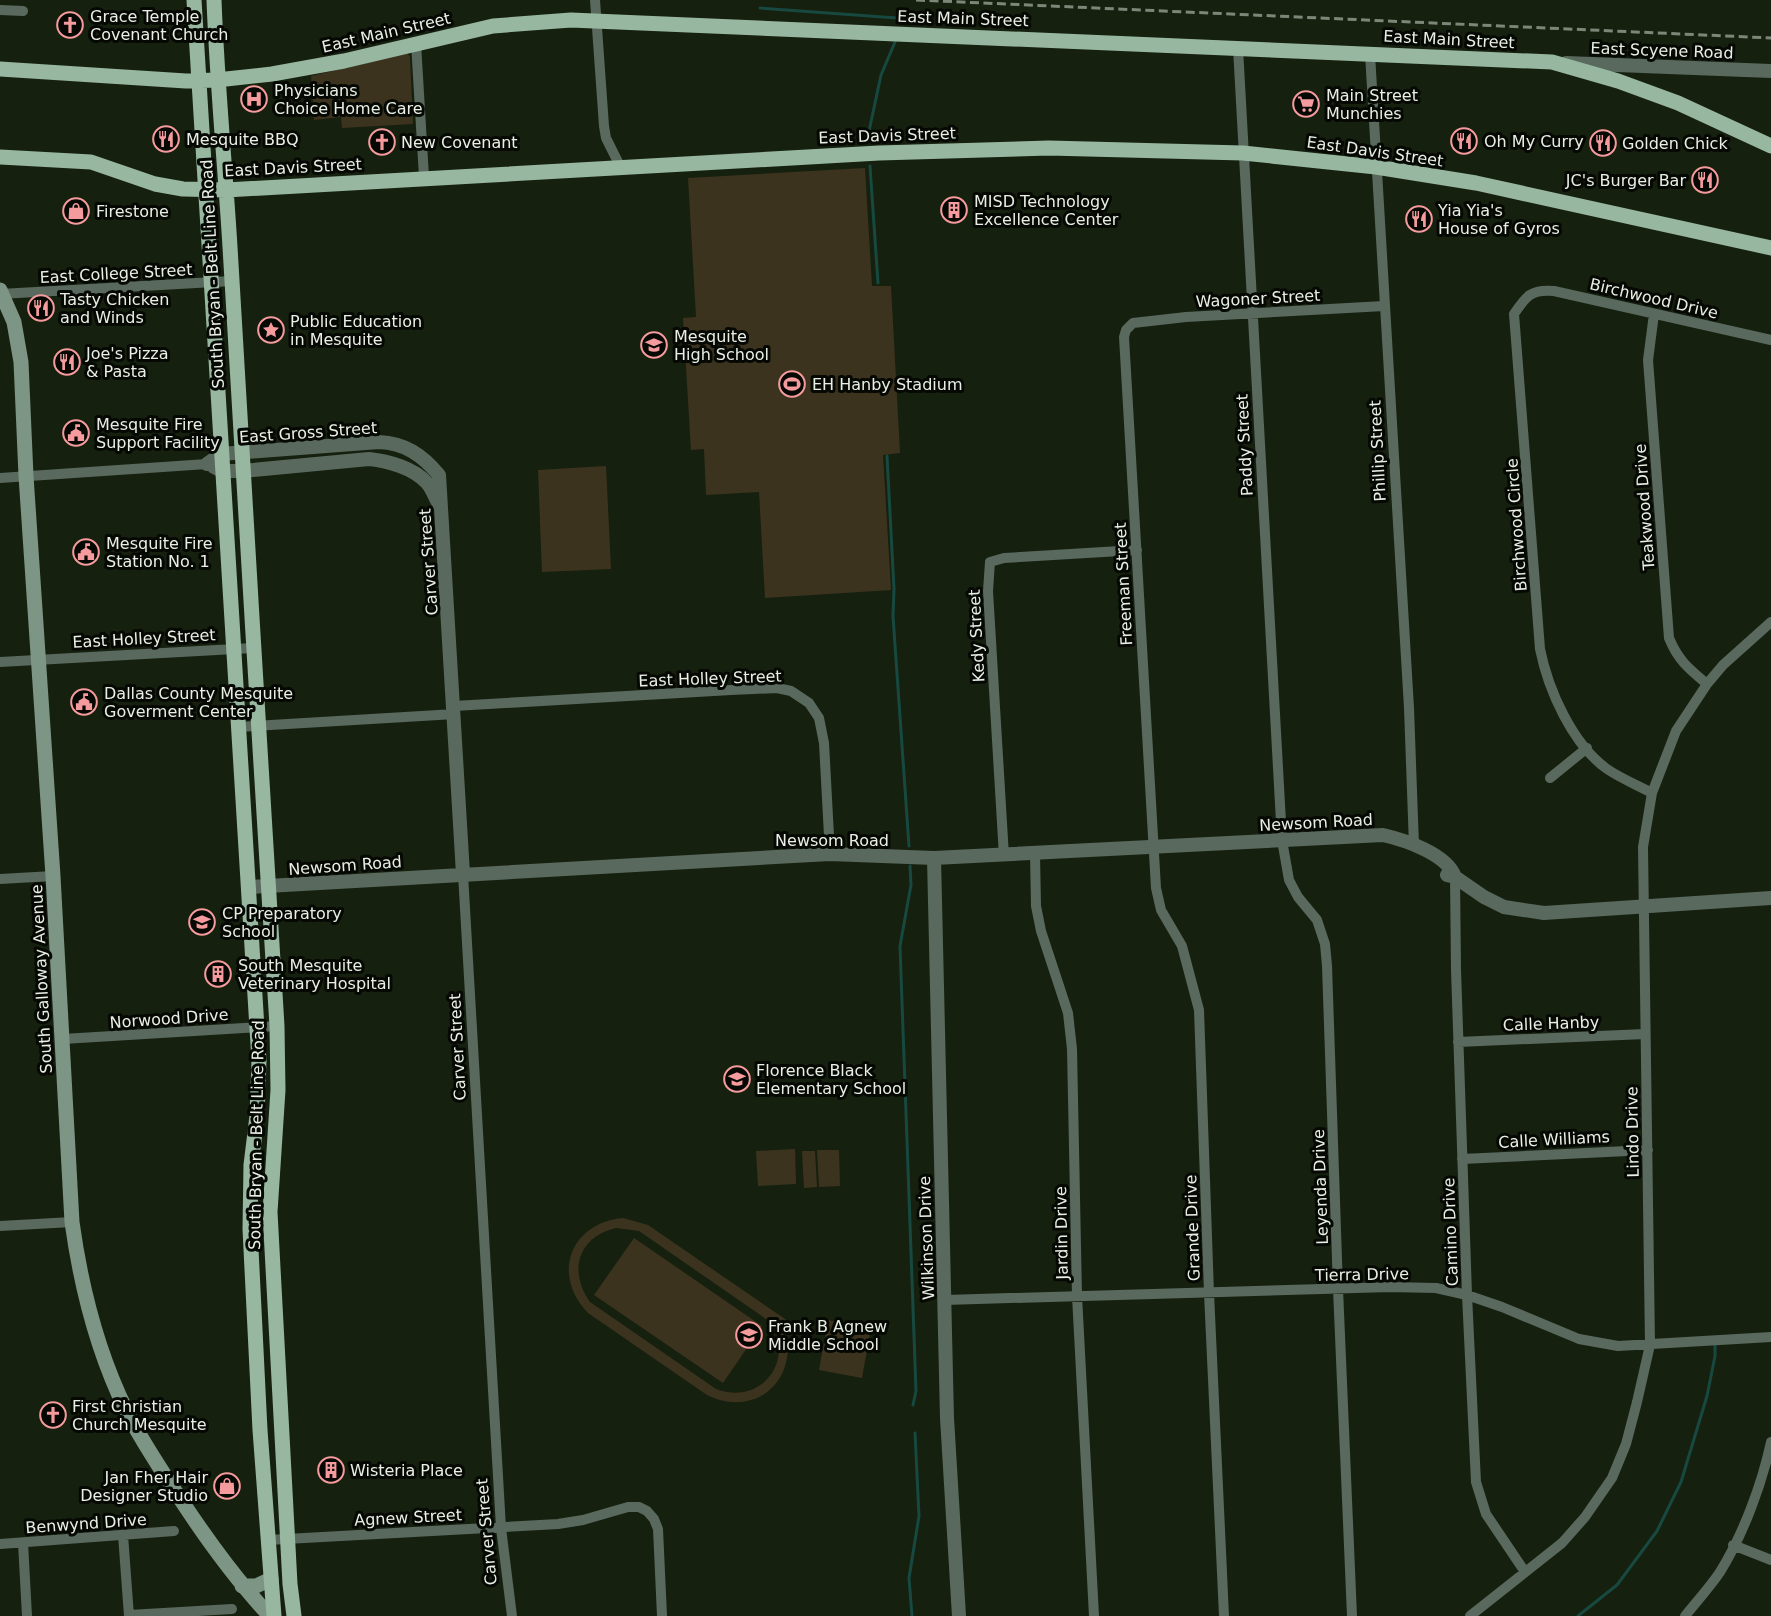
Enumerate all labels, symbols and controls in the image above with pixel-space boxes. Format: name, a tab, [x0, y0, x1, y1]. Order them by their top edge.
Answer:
place label: Grace Temple Covenant Church	[90, 7, 228, 44]
street label: East Main Street	[897, 7, 1029, 30]
street label: East Main Street	[320, 8, 452, 57]
church icon: Grace Temple Covenant Church	[55, 10, 85, 40]
street label: East Main Street	[1383, 27, 1515, 52]
street label: East Scyene Road	[1590, 39, 1734, 62]
place label: Physicians Choice Home Care	[274, 81, 423, 118]
hospital icon: Physicians Choice Home Care	[239, 84, 269, 114]
place label: Main Street Munchies	[1326, 86, 1418, 123]
supermarket icon: Main Street Munchies	[1291, 89, 1321, 119]
restaurant icon: Mesquite BBQ	[151, 124, 181, 154]
street label: East Davis Street	[818, 124, 956, 147]
restaurant icon: Oh My Curry	[1449, 126, 1479, 156]
church icon: New Covenant	[367, 127, 397, 157]
restaurant icon: Golden Chick	[1588, 128, 1618, 158]
place label: Mesquite BBQ	[186, 130, 298, 149]
place label: Oh My Curry	[1484, 132, 1584, 151]
place label: New Covenant	[401, 133, 518, 152]
street label: East Davis Street	[1305, 133, 1444, 170]
place label: Golden Chick	[1622, 134, 1728, 153]
street label: East Davis Street	[224, 154, 362, 181]
street label: South Bryan - Belt Line Road	[197, 159, 228, 389]
restaurant icon: JC's Burger Bar	[1690, 165, 1720, 195]
place label: JC's Burger Bar	[1565, 171, 1686, 190]
place label: MISD Technology Excellence Center	[974, 192, 1119, 229]
building icon: MISD Technology Excellence Center	[939, 195, 969, 225]
shop icon: Firestone	[61, 196, 91, 226]
place label: Yia Yia's House of Gyros	[1437, 201, 1560, 238]
place label: Firestone	[96, 202, 169, 221]
restaurant icon: Yia Yia's House of Gyros	[1404, 204, 1434, 234]
street label: East College Street	[39, 260, 193, 287]
street label: Birchwood Drive	[1588, 274, 1720, 322]
street label: Wagoner Street	[1195, 286, 1321, 311]
place label: Tasty Chicken and Winds	[59, 290, 169, 327]
restaurant icon: Tasty Chicken and Winds	[26, 293, 56, 323]
place label: Public Education in Mesquite	[290, 312, 422, 349]
place icon: Public Education in Mesquite	[256, 315, 286, 345]
place label: Mesquite High School	[674, 327, 769, 364]
school or university icon: Mesquite High School	[639, 330, 669, 360]
place label: Joe's Pizza & Pasta	[85, 344, 169, 381]
restaurant icon: Joe's Pizza & Pasta	[52, 347, 82, 377]
sports icon: EH Hanby Stadium	[777, 369, 807, 399]
place label: EH Hanby Stadium	[812, 375, 962, 394]
street label: Paddy Street	[1232, 393, 1257, 497]
street label: Phillip Street	[1365, 400, 1390, 502]
place label: Mesquite Fire Support Facility	[96, 415, 220, 452]
public building icon: Mesquite Fire Support Facility	[61, 418, 91, 448]
street label: East Gross Street	[238, 418, 378, 447]
street label: Teakwood Drive	[1631, 443, 1658, 572]
street label: Birchwood Circle	[1502, 458, 1531, 592]
street label: Carver Street	[415, 508, 442, 616]
street label: Freeman Street	[1111, 522, 1136, 646]
place label: Mesquite Fire Station No. 1	[106, 534, 212, 571]
public building icon: Mesquite Fire Station No. 1	[71, 537, 101, 567]
street label: Kedy Street	[965, 589, 988, 683]
street label: East Holley Street	[72, 625, 216, 652]
street label: East Holley Street	[638, 667, 782, 690]
place label: Dallas County Mesquite Goverment Center	[104, 684, 293, 721]
public building icon: Dallas County Mesquite Goverment Center	[69, 687, 99, 717]
street label: Newsom Road	[1259, 810, 1373, 835]
street label: Newsom Road	[775, 831, 889, 850]
street label: Newsom Road	[288, 852, 402, 879]
street label: South Galloway Avenue	[27, 884, 56, 1074]
place label: CP Preparatory School	[222, 904, 342, 941]
school or university icon: CP Preparatory School	[187, 907, 217, 937]
place label: South Mesquite Veterinary Hospital	[238, 956, 391, 993]
building icon: South Mesquite Veterinary Hospital	[203, 959, 233, 989]
street label: Carver Street	[445, 993, 470, 1101]
street label: Norwood Drive	[109, 1005, 229, 1032]
street label: Calle Hanby	[1503, 1012, 1600, 1035]
street label: South Bryan - Belt Line Road	[245, 1020, 268, 1250]
place label: Florence Black Elementary School	[756, 1061, 906, 1098]
school or university icon: Florence Black Elementary School	[722, 1064, 752, 1094]
street label: Lindo Drive	[1622, 1086, 1643, 1178]
street label: Calle Williams	[1498, 1127, 1610, 1152]
street label: Leyenda Drive	[1309, 1129, 1332, 1245]
street label: Grande Drive	[1181, 1174, 1204, 1282]
street label: Wilkinson Drive	[915, 1176, 938, 1300]
street label: Camino Drive	[1439, 1177, 1462, 1287]
street label: Jardin Drive	[1051, 1186, 1072, 1281]
street label: Tierra Drive	[1314, 1264, 1409, 1285]
place label: Frank B Agnew Middle School	[768, 1317, 887, 1354]
school or university icon: Frank B Agnew Middle School	[734, 1320, 764, 1350]
place label: First Christian Church Mesquite	[72, 1397, 207, 1434]
church icon: First Christian Church Mesquite	[38, 1400, 68, 1430]
building icon: Wisteria Place	[316, 1455, 346, 1485]
place label: Wisteria Place	[350, 1461, 463, 1480]
place label: Jan Fher Hair Designer Studio	[80, 1468, 208, 1505]
shop icon: Jan Fher Hair Designer Studio	[212, 1471, 242, 1501]
street label: Carver Street	[472, 1478, 501, 1586]
street label: Agnew Street	[354, 1505, 462, 1530]
street label: Benwynd Drive	[25, 1510, 147, 1537]

